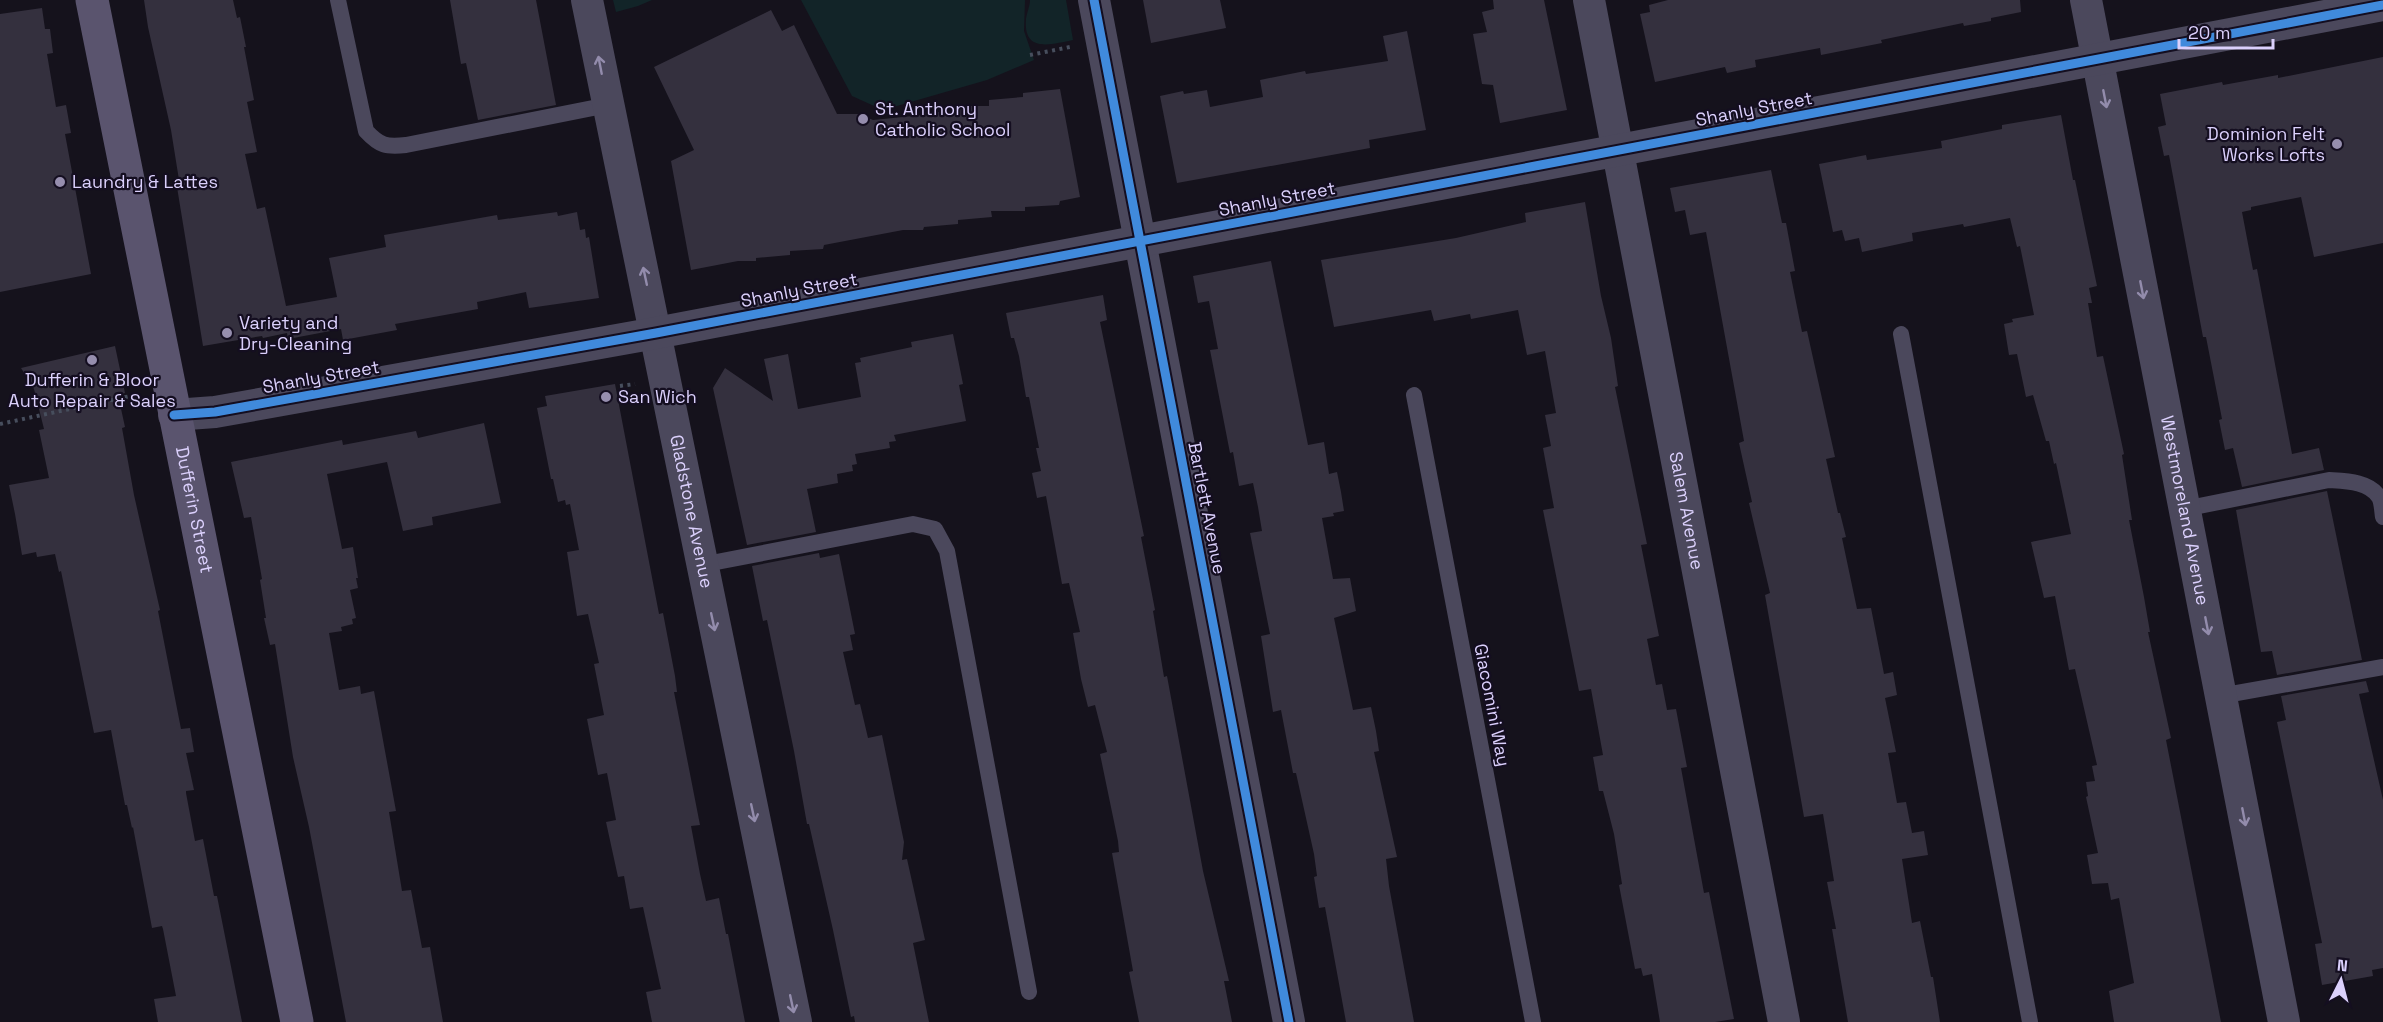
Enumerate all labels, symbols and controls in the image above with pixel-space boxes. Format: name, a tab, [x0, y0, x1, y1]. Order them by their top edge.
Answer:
scale bar	[2179, 12, 2274, 50]
text: 20 m	[2188, 21, 2231, 44]
one-way arrow	[594, 55, 605, 75]
street label: Shanly Street	[1694, 86, 1814, 131]
one-way arrow	[2100, 88, 2111, 108]
place label: St. Anthony Catholic School	[875, 97, 1010, 141]
marker: St. Anthony Catholic School	[856, 112, 870, 126]
place label: Dominion Felt Works Lofts	[2207, 122, 2325, 166]
marker: Dominion Felt Works Lofts	[2330, 137, 2344, 151]
place label: Laundry & Lattes	[72, 170, 218, 193]
marker: Laundry & Lattes	[53, 175, 67, 189]
street label: Shanly Street	[1217, 176, 1337, 221]
one-way arrow	[639, 267, 650, 286]
street label: Shanly Street	[739, 267, 859, 312]
one-way arrow	[2137, 280, 2148, 299]
place label: Variety and Dry-Cleaning	[239, 311, 352, 355]
marker: Variety and Dry-Cleaning	[220, 326, 234, 340]
marker: Dufferin & Bloor Auto Repair & Sales	[85, 353, 99, 367]
street label: Shanly Street	[261, 355, 381, 398]
place label: Dufferin & Bloor Auto Repair & Sales	[8, 368, 176, 412]
place label: San Wich	[618, 385, 697, 408]
marker: San Wich	[599, 390, 613, 404]
street label: Westmoreland Avenue	[2156, 414, 2215, 607]
street label: Gladstone Avenue	[665, 433, 719, 590]
street label: Bartlett Avenue	[1183, 440, 1232, 576]
street label: Dufferin Street	[171, 444, 219, 575]
street label: Salem Avenue	[1664, 450, 1709, 572]
one-way arrow	[708, 612, 720, 631]
one-way arrow	[2202, 616, 2213, 635]
street label: Giacomini Way	[1469, 641, 1516, 768]
one-way arrow	[748, 803, 759, 822]
one-way arrow	[2239, 807, 2250, 827]
north arrow	[2311, 950, 2371, 1010]
text: N	[2336, 955, 2349, 977]
one-way arrow	[787, 994, 798, 1013]

